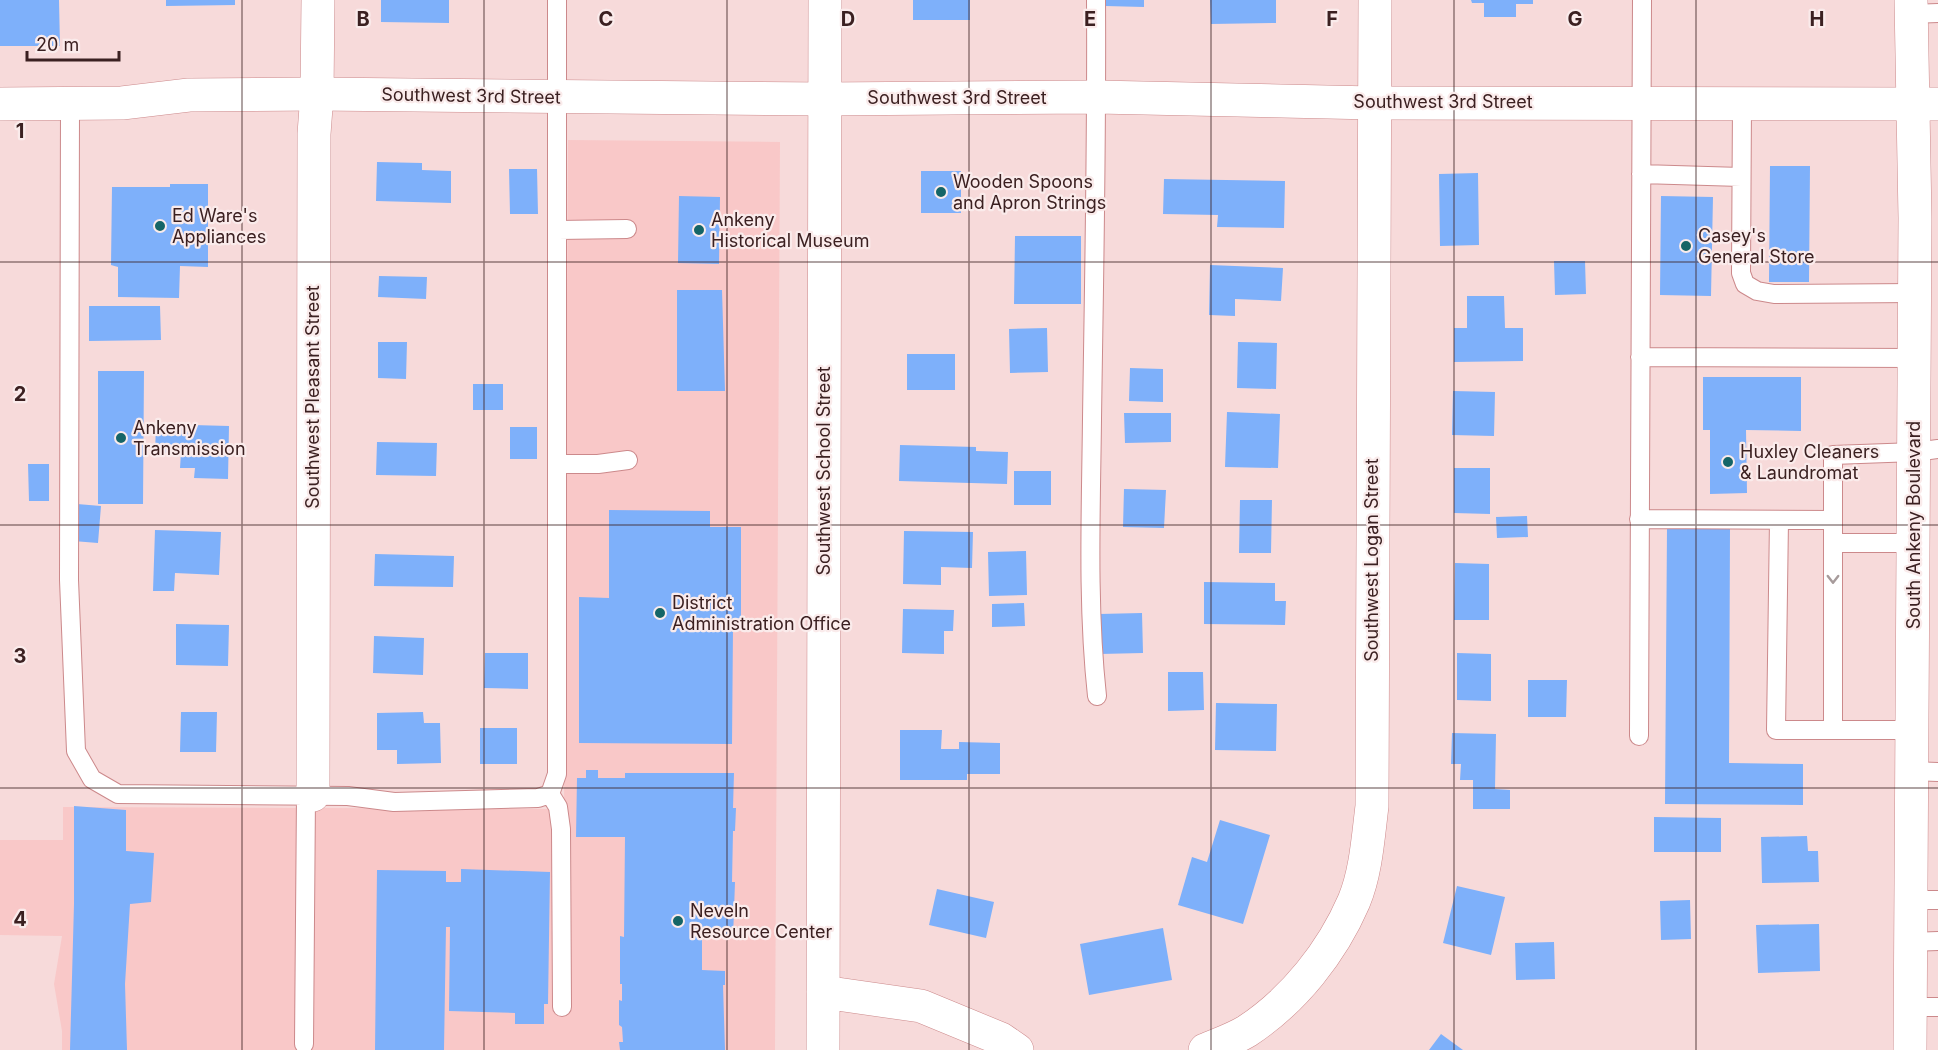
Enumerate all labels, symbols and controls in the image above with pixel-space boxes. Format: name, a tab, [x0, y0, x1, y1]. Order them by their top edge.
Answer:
text: B	[356, 7, 370, 31]
text: C	[599, 7, 613, 31]
text: D	[841, 7, 855, 31]
text: E	[1084, 7, 1096, 31]
text: F	[1326, 7, 1338, 31]
text: G	[1567, 7, 1583, 31]
text: H	[1810, 7, 1824, 31]
scale bar	[27, 24, 118, 62]
text: 20 m	[36, 34, 79, 55]
street label: Southwest 3rd Street	[381, 83, 561, 108]
street label: Southwest 3rd Street	[867, 87, 1047, 108]
street label: Southwest 3rd Street	[1353, 91, 1533, 112]
text: 1	[16, 119, 24, 143]
place label: Wooden Spoons and Apron Strings	[953, 171, 1106, 213]
marker: Wooden Spoons and Apron Strings	[934, 185, 948, 199]
place label: Ed Ware's Appliances	[172, 205, 266, 247]
place label: Ankeny Historical Museum	[711, 209, 869, 251]
marker: Ed Ware's Appliances	[153, 219, 167, 233]
marker: Ankeny Historical Museum	[692, 223, 706, 237]
place label: Casey's General Store	[1698, 225, 1814, 267]
marker: Casey's General Store	[1679, 239, 1693, 253]
street label: Southwest Pleasant Street	[302, 285, 323, 509]
street label: Southwest School Street	[813, 366, 834, 576]
text: 2	[14, 382, 26, 406]
place label: Ankeny Transmission	[133, 417, 246, 459]
street label: South Ankeny Boulevard	[1903, 421, 1924, 629]
marker: Ankeny Transmission	[114, 431, 128, 445]
place label: Huxley Cleaners & Laundromat	[1740, 441, 1879, 483]
marker: Huxley Cleaners & Laundromat	[1721, 455, 1735, 469]
street label: Southwest Logan Street	[1361, 458, 1382, 662]
one-way arrow	[1827, 574, 1839, 583]
place label: District Administration Office	[672, 592, 851, 634]
marker: District Administration Office	[653, 606, 667, 620]
text: 3	[14, 644, 26, 668]
place label: Neveln Resource Center	[690, 900, 833, 942]
text: 4	[13, 907, 27, 931]
marker: Neveln Resource Center	[671, 914, 685, 928]

